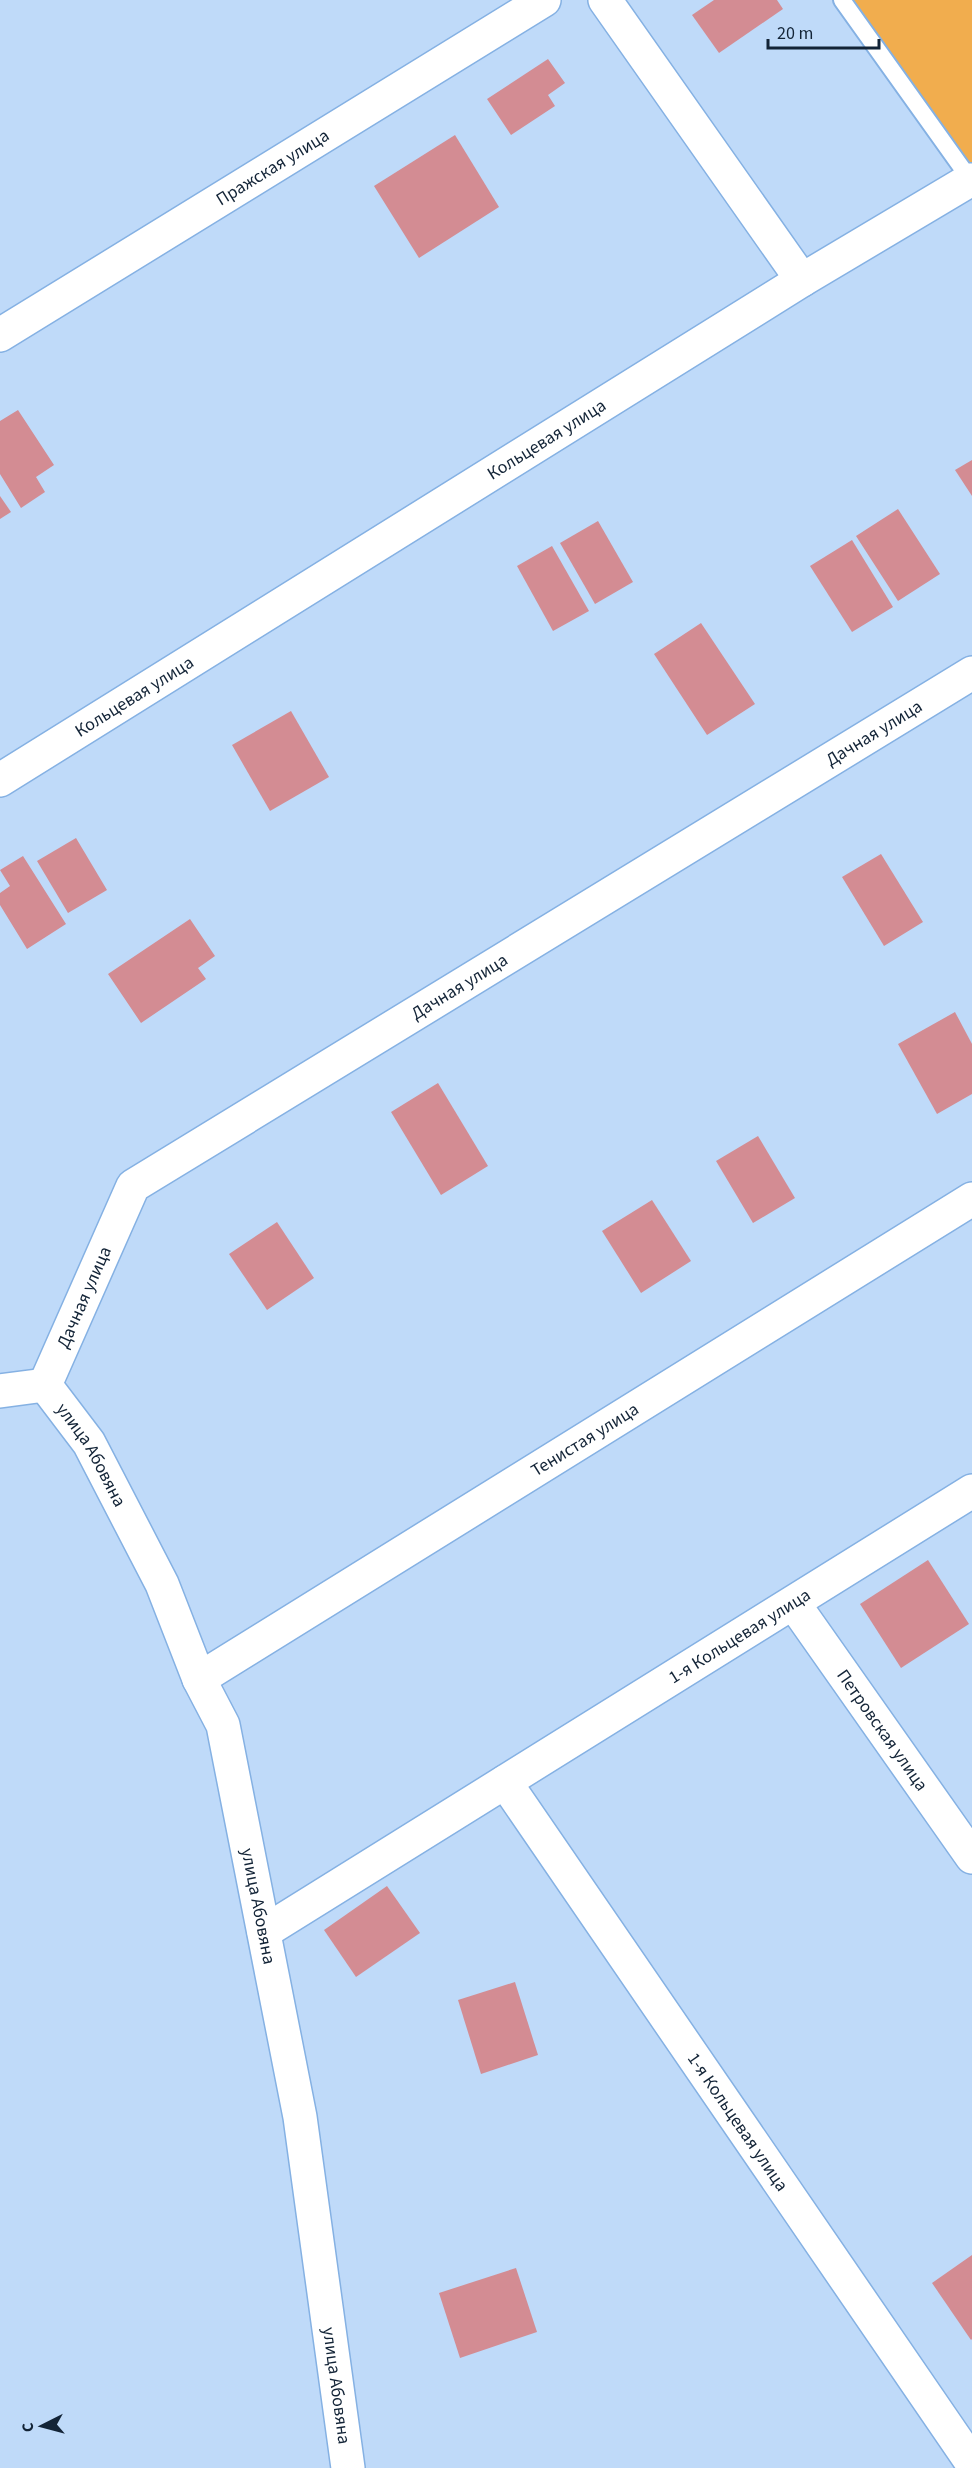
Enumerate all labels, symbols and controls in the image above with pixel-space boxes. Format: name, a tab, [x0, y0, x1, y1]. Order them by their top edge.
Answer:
scale bar	[768, 12, 879, 50]
text: 20 m	[777, 21, 813, 46]
street label: Пражская улица	[211, 123, 334, 212]
street label: Кольцевая улица	[482, 393, 611, 486]
street label: Кольцевая улица	[70, 650, 198, 743]
street label: Дачная улица	[821, 694, 927, 772]
street label: Дачная улица	[406, 947, 512, 1026]
street label: Дачная улица	[50, 1242, 117, 1352]
street label: Тенистая улица	[526, 1396, 643, 1483]
street label: улица Абовяна	[50, 1397, 132, 1511]
street label: 1-я Кольцевая улица	[664, 1582, 815, 1690]
street label: Петровская улица	[831, 1664, 934, 1796]
street label: улица Абовяна	[235, 1846, 282, 1966]
street label: 1-я Кольцевая улица	[682, 2047, 794, 2196]
street label: улица Абовяна	[316, 2326, 357, 2446]
north arrow	[12, 2396, 72, 2456]
text: С	[17, 2422, 40, 2433]

